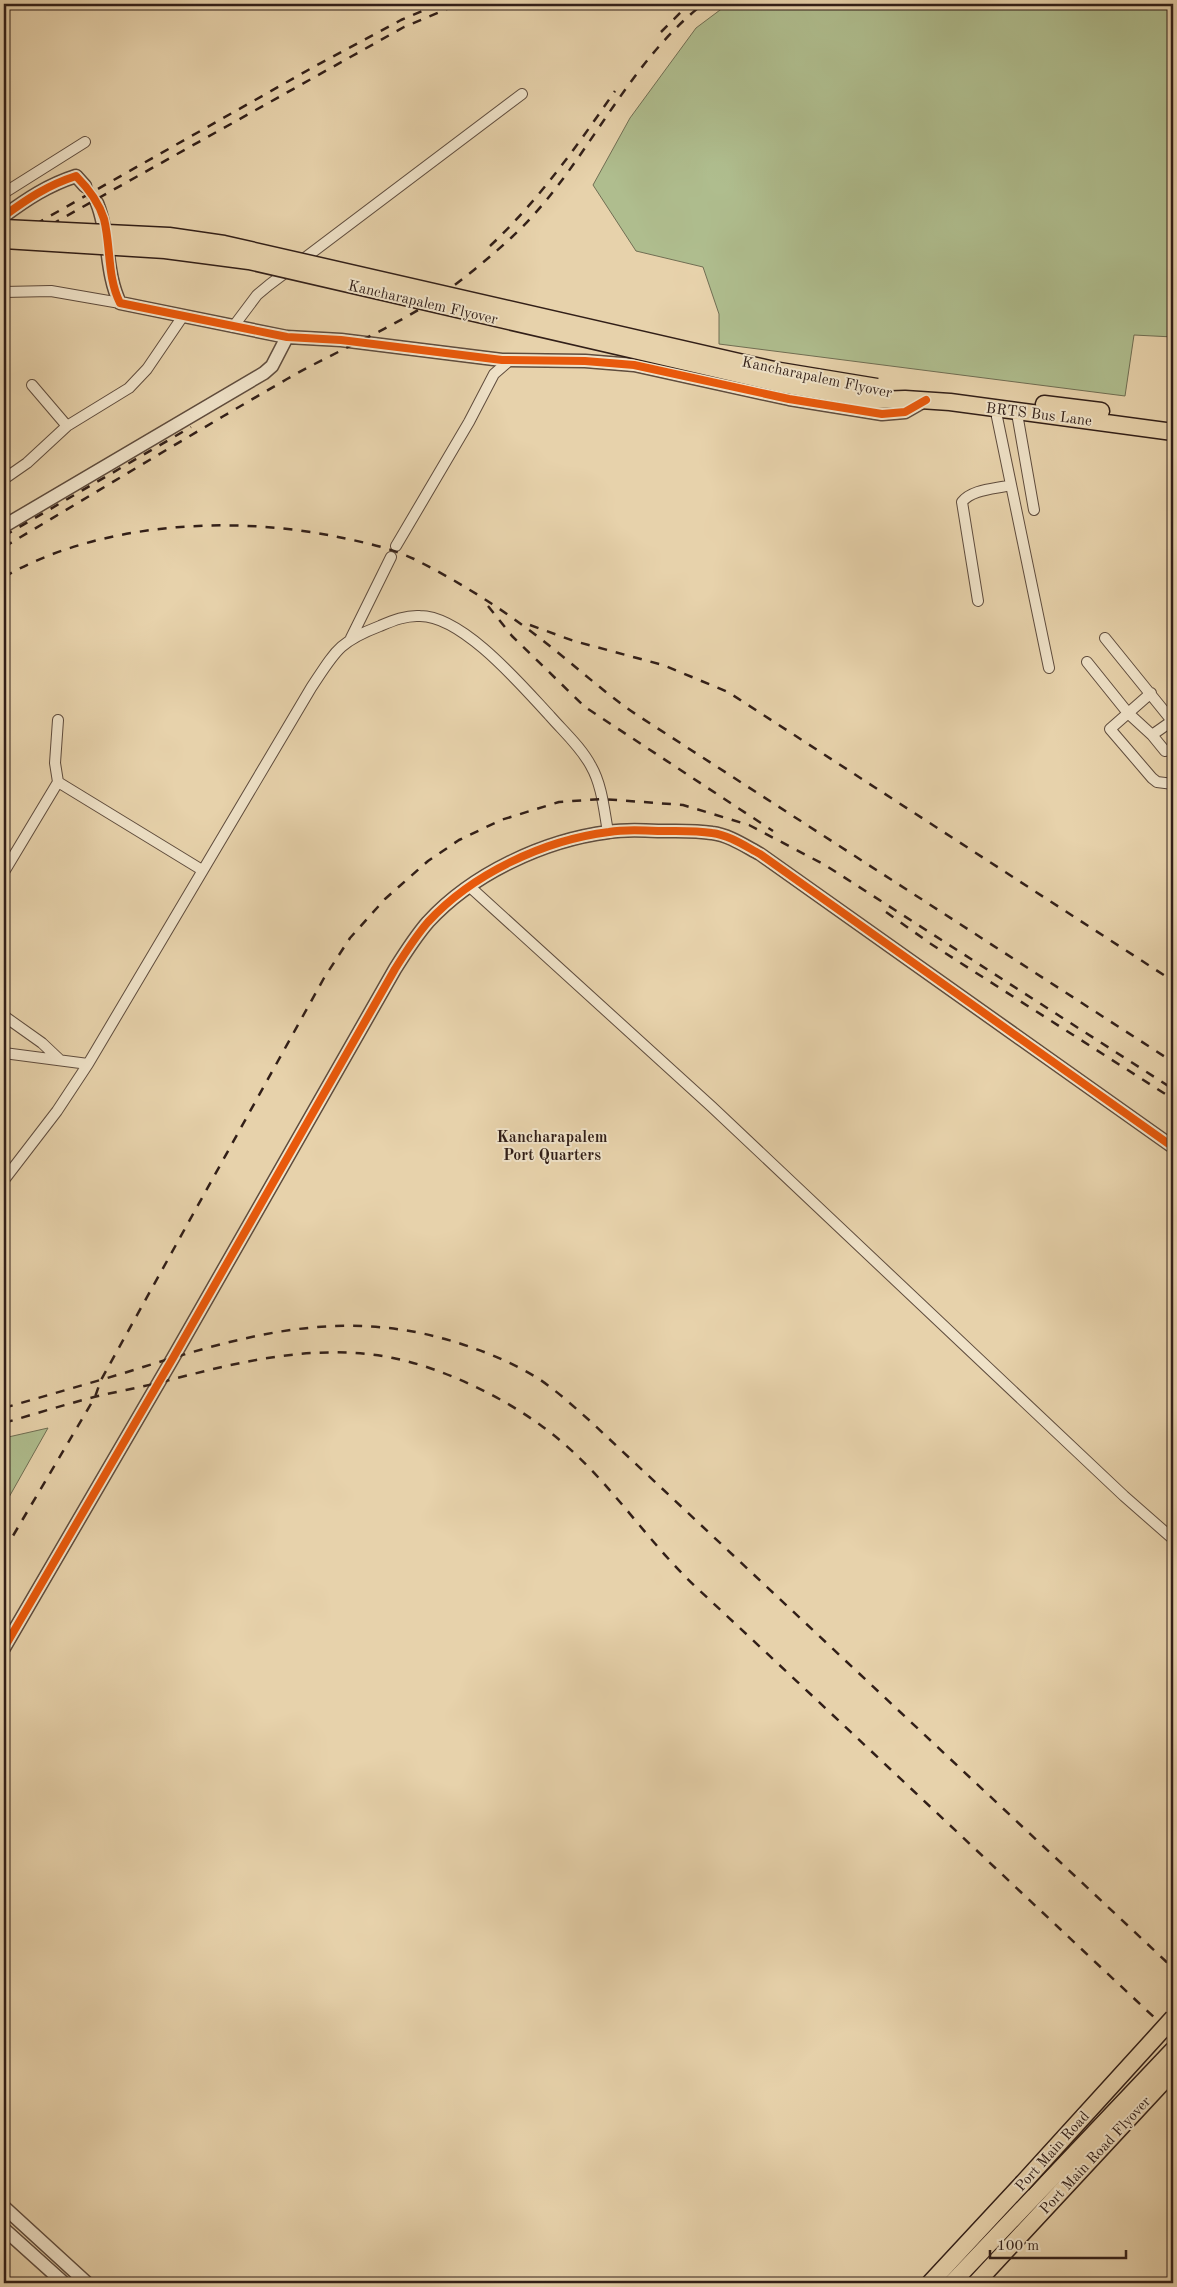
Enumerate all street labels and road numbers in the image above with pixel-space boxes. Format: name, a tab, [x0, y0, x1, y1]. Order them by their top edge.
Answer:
street label: Kancharapalem Flyover	[346, 279, 499, 328]
street label: Kancharapalem Flyover	[740, 355, 893, 402]
street label: BRTS Bus Lane	[985, 402, 1093, 429]
street label: Port Main Road Flyover	[1038, 2094, 1154, 2218]
street label: Port Main Road	[1013, 2109, 1093, 2195]

